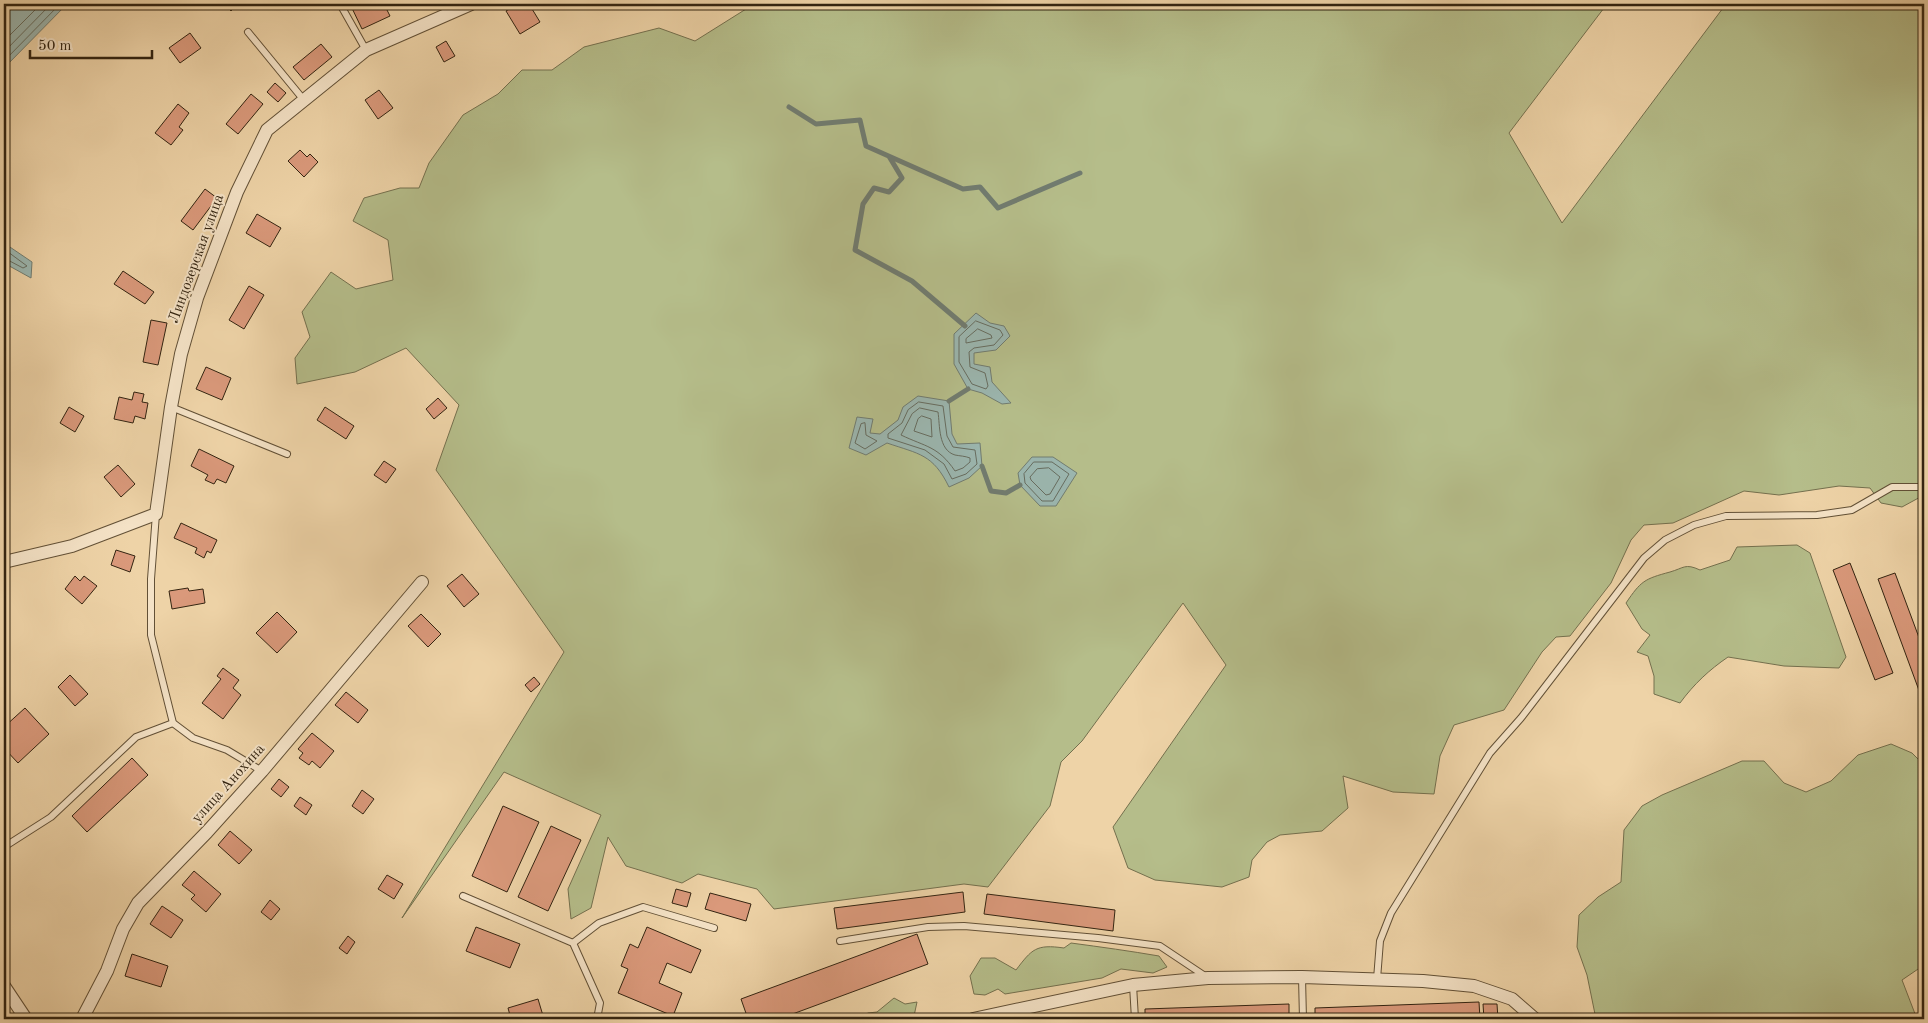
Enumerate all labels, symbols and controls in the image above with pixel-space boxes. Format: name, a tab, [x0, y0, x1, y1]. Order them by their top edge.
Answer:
scale bar	[30, 28, 152, 60]
text: 50 m	[38, 39, 72, 54]
street label: Линдозерская улица	[167, 192, 227, 325]
street label: улица Анохина	[190, 741, 269, 826]

